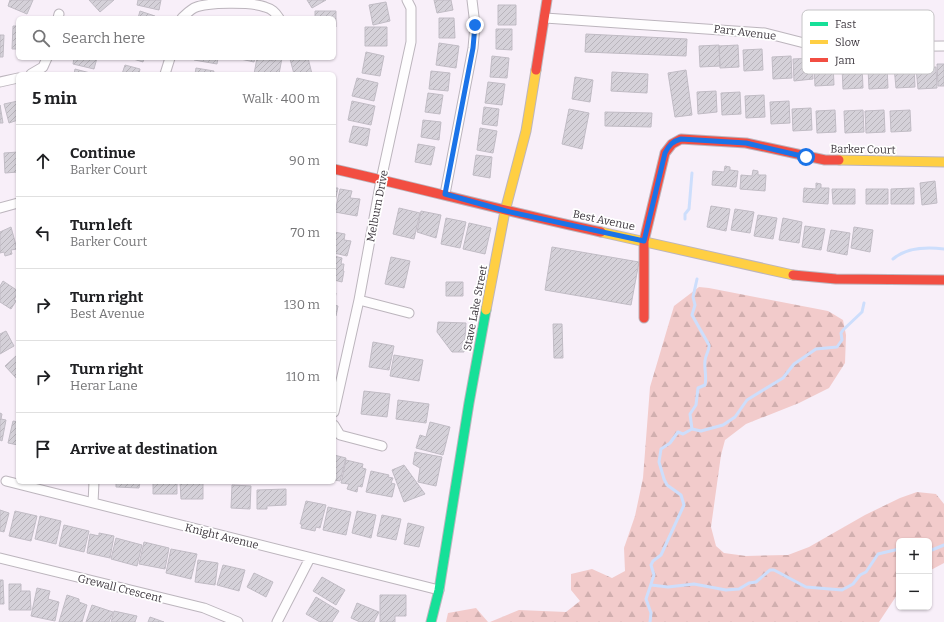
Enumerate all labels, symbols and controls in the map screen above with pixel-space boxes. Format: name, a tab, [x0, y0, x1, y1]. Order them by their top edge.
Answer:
legend	[802, 10, 934, 74]
search box	[16, 16, 336, 60]
route end	[466, 16, 484, 34]
text: Fast	[835, 18, 856, 31]
street label: Parr Avenue	[713, 22, 777, 43]
icon: search	[30, 27, 52, 49]
text: Search here	[62, 29, 145, 47]
text: Slow	[835, 36, 860, 49]
text: Jam	[834, 54, 855, 67]
text: 5 min	[32, 88, 77, 109]
text: Walk · 400 m	[242, 91, 320, 106]
street label: Barker Court	[830, 142, 896, 157]
text: Continue	[70, 144, 136, 162]
route start	[797, 148, 815, 166]
icon: ahead	[32, 150, 54, 172]
text: 90 m	[289, 153, 320, 168]
text: Barker Court	[70, 162, 147, 177]
street label: Melburn Drive	[364, 169, 391, 243]
street label: Best Avenue	[572, 208, 636, 233]
text: Turn left	[70, 216, 132, 234]
icon: left	[32, 222, 54, 244]
text: 70 m	[290, 225, 320, 240]
text: Barker Court	[70, 234, 147, 249]
street label: Stave Lake Street	[461, 264, 490, 352]
text: Turn right	[70, 288, 143, 306]
icon: right	[32, 294, 54, 316]
text: 130 m	[284, 297, 320, 312]
text: Best Avenue	[70, 306, 145, 321]
text: Turn right	[70, 360, 143, 378]
icon: right	[32, 366, 54, 388]
text: 110 m	[286, 369, 320, 384]
text: Herar Lane	[70, 378, 138, 393]
icon: arrive	[32, 438, 54, 460]
text: Arrive at destination	[70, 440, 217, 458]
street label: Knight Avenue	[184, 521, 260, 552]
map controls	[896, 538, 932, 610]
button: +	[896, 538, 932, 574]
street label: Grewall Crescent	[76, 572, 164, 605]
button: −	[896, 574, 932, 610]

